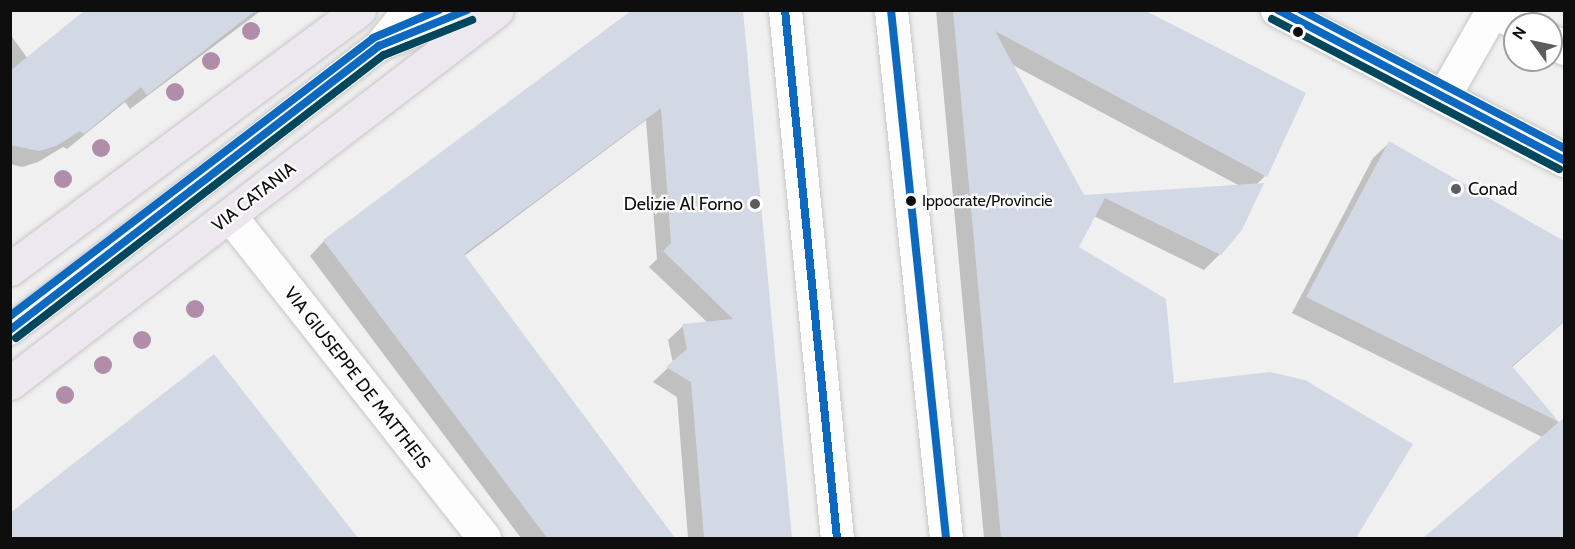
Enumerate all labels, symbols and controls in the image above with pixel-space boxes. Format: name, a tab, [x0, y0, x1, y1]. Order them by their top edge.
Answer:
north arrow	[1503, 12, 1563, 72]
text: N	[1508, 23, 1530, 43]
unlabelled marker	[1292, 26, 1304, 38]
street label: VIA CATANIA	[208, 158, 300, 236]
place label: Conad	[1468, 178, 1517, 200]
marker: Conad	[1449, 182, 1463, 196]
place label: Ippocrate/Provincie	[922, 191, 1053, 211]
place label: Delizie Al Forno	[624, 193, 743, 215]
marker: Ippocrate/Provincie	[905, 195, 917, 207]
marker: Delizie Al Forno	[748, 197, 762, 211]
street label: VIA GIUSEPPE DE MATTHEIS	[279, 283, 435, 473]

